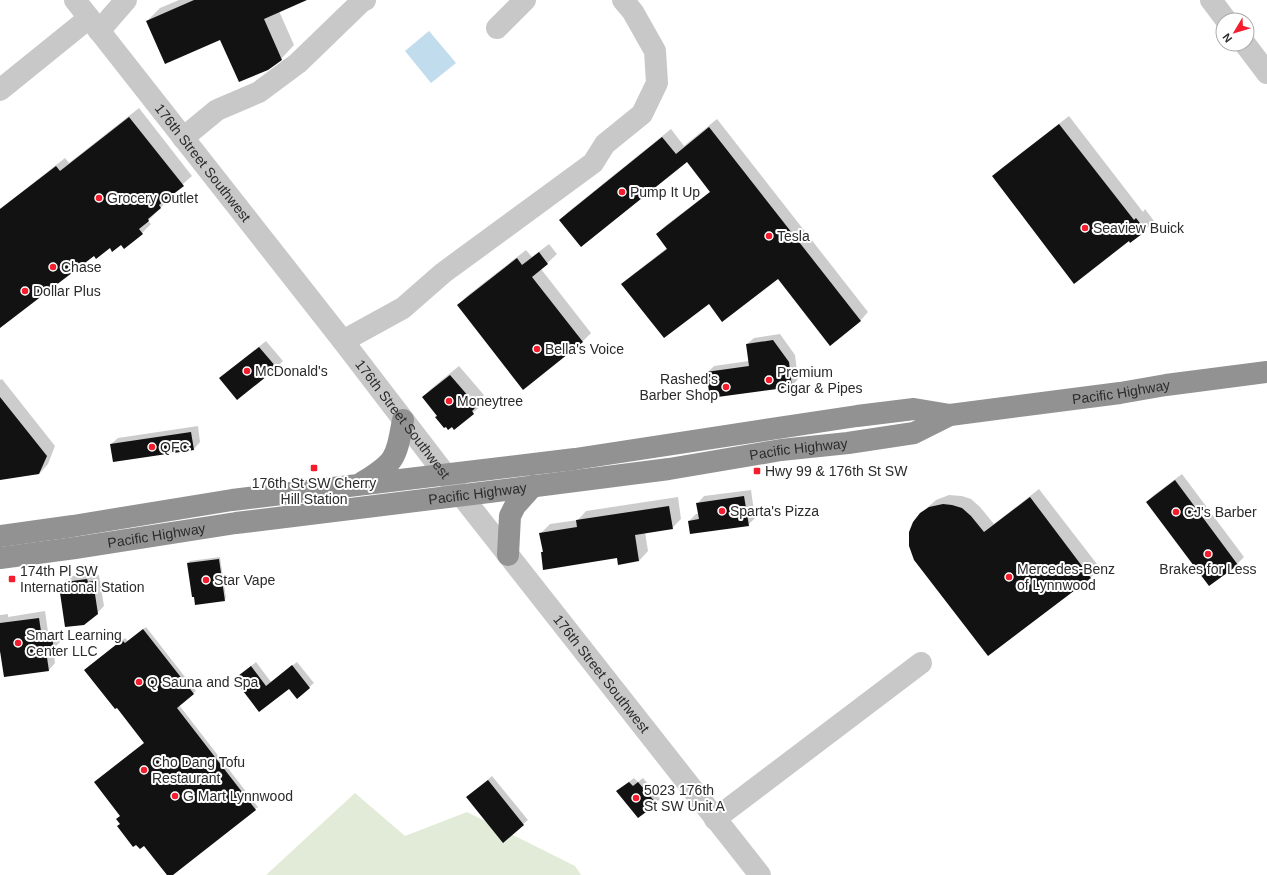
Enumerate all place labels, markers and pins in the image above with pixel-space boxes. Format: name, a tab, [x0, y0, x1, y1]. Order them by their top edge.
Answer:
place label: Pump It Up	[630, 184, 700, 200]
marker: Pump It Up	[617, 187, 627, 197]
place label: Grocery Outlet	[107, 190, 198, 206]
marker: Grocery Outlet	[94, 193, 104, 203]
place label: Seaview Buick	[1093, 220, 1185, 236]
marker: Seaview Buick	[1080, 223, 1090, 233]
place label: Tesla	[777, 228, 810, 244]
marker: Tesla	[764, 231, 774, 241]
place label: Chase	[61, 259, 102, 275]
marker: Chase	[48, 262, 58, 272]
place label: Dollar Plus	[33, 283, 101, 299]
marker: Dollar Plus	[20, 286, 30, 296]
place label: Bella's Voice	[545, 341, 624, 357]
marker: Bella's Voice	[532, 344, 542, 354]
place label: McDonald's	[255, 363, 328, 379]
place label: Premium Cigar & Pipes	[777, 364, 863, 396]
marker: McDonald's	[242, 366, 252, 376]
place label: Rashed's Barber Shop	[639, 371, 718, 403]
marker: Premium Cigar & Pipes	[764, 375, 774, 385]
marker: Rashed's Barber Shop	[721, 382, 731, 392]
place label: Moneytree	[457, 393, 523, 409]
marker: Moneytree	[444, 396, 454, 406]
place label: QFC	[160, 439, 190, 455]
marker: QFC	[147, 442, 157, 452]
marker: 176th St SW Cherry Hill Station	[309, 463, 319, 473]
place label: Hwy 99 & 176th St SW	[765, 463, 908, 479]
marker: Hwy 99 & 176th St SW	[752, 466, 762, 476]
place label: 176th St SW Cherry Hill Station	[252, 475, 376, 507]
place label: Sparta's Pizza	[730, 503, 819, 519]
place label: CJ's Barber	[1184, 504, 1257, 520]
marker: Sparta's Pizza	[717, 506, 727, 516]
marker: CJ's Barber	[1171, 507, 1181, 517]
marker: Brakes for Less	[1203, 549, 1213, 559]
place label: Mercedes-Benz of Lynnwood	[1017, 561, 1115, 593]
place label: Brakes for Less	[1159, 561, 1257, 577]
place label: 174th Pl SW International Station	[20, 563, 145, 595]
place label: Star Vape	[214, 572, 275, 588]
marker: Mercedes-Benz of Lynnwood	[1004, 572, 1014, 582]
marker: 174th Pl SW International Station	[7, 574, 17, 584]
marker: Star Vape	[201, 575, 211, 585]
place label: Smart Learning Center LLC	[26, 627, 122, 659]
marker: Smart Learning Center LLC	[13, 638, 23, 648]
place label: Q Sauna and Spa	[147, 674, 259, 690]
marker: Q Sauna and Spa	[134, 677, 144, 687]
place label: Cho Dang Tofu Restaurant	[152, 754, 245, 786]
marker: Cho Dang Tofu Restaurant	[139, 765, 149, 775]
place label: 5023 176th St SW Unit A	[644, 782, 726, 814]
place label: G Mart Lynnwood	[183, 788, 293, 804]
marker: G Mart Lynnwood	[170, 791, 180, 801]
marker: 5023 176th St SW Unit A	[631, 793, 641, 803]

